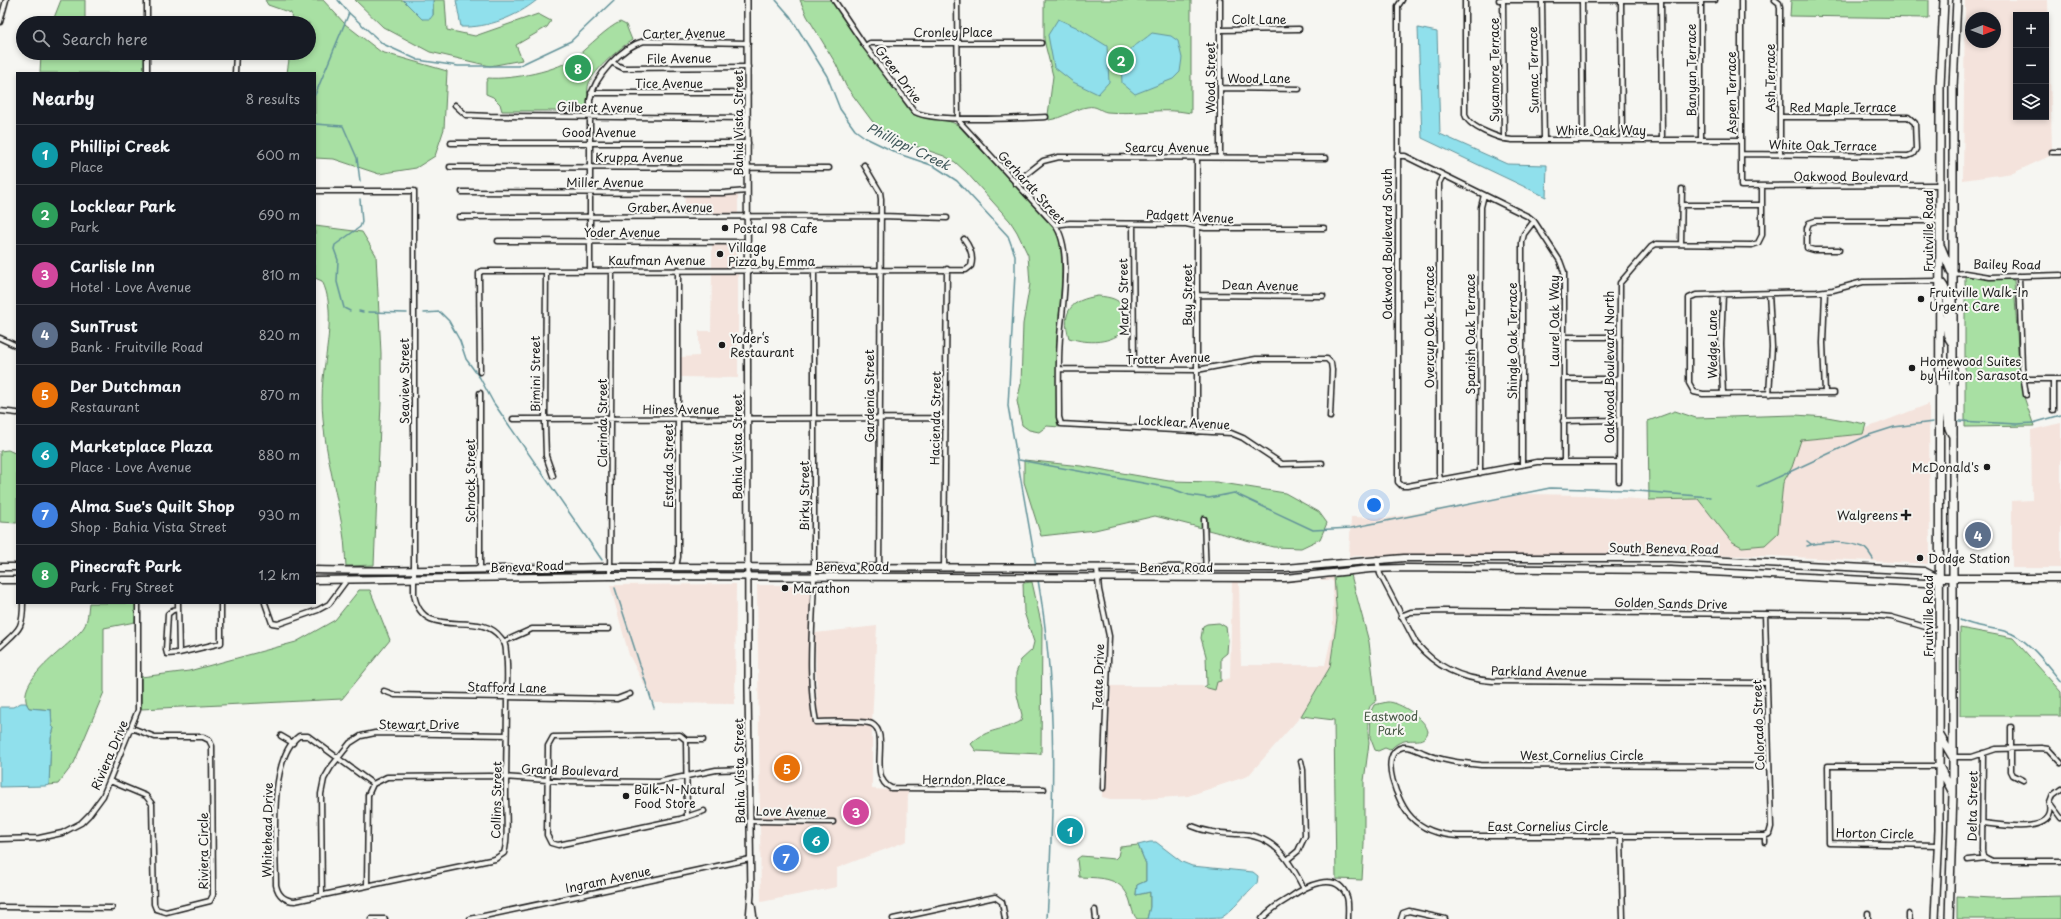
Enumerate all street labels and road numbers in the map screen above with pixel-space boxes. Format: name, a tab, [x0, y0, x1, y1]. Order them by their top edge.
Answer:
street label: Colt Lane	[1231, 10, 1287, 28]
street label: Sycamore Terrace	[1485, 18, 1503, 122]
street label: Carter Avenue	[642, 23, 726, 43]
street label: Cronley Place	[913, 23, 993, 41]
street label: Banyan Terrace	[1682, 24, 1700, 116]
street label: Sumac Terrace	[1523, 26, 1543, 114]
street label: Greer Drive	[871, 41, 927, 107]
street label: Wood Street	[1201, 42, 1219, 114]
street label: Ash Terrace	[1761, 44, 1779, 112]
street label: File Avenue	[646, 48, 712, 68]
street label: Aspen Terrace	[1722, 51, 1740, 135]
street label: Wood Lane	[1227, 69, 1291, 87]
street label: Bahia Vista Street	[729, 70, 747, 176]
street label: Tice Avenue	[635, 74, 704, 92]
street label: Gilbert Avenue	[557, 97, 644, 117]
street label: Red Maple Terrace	[1790, 98, 1896, 116]
street label: White Oak Way	[1556, 121, 1646, 139]
street label: Good Avenue	[562, 123, 637, 141]
street label: White Oak Terrace	[1769, 135, 1877, 155]
street label: Searcy Avenue	[1125, 138, 1209, 156]
street label: Gerhardt Street	[994, 146, 1070, 228]
street label: Kruppa Avenue	[595, 148, 683, 166]
street label: Oakwood Boulevard	[1794, 167, 1909, 185]
street label: Oakwood Boulevard South	[1378, 168, 1396, 320]
street label: Miller Avenue	[566, 173, 644, 191]
street label: Fruitville Road	[1919, 190, 1937, 272]
street label: Graber Avenue	[627, 198, 713, 216]
street label: Padgett Avenue	[1146, 205, 1235, 227]
street label: Yoder Avenue	[584, 223, 661, 241]
street label: Kaufman Avenue	[608, 251, 706, 269]
street label: Bailey Road	[1973, 254, 2041, 274]
street label: Marko Street	[1113, 258, 1133, 336]
street label: Bay Street	[1178, 264, 1196, 326]
street label: Overcup Oak Terrace	[1420, 266, 1438, 388]
street label: Spanish Oak Terrace	[1461, 274, 1479, 394]
street label: Dean Avenue	[1221, 275, 1299, 295]
street label: Laurel Oak Way	[1545, 275, 1563, 367]
street label: Shingle Oak Terrace	[1503, 282, 1521, 400]
street label: Oakwood Boulevard North	[1600, 291, 1618, 443]
street label: Wedge Lane	[1703, 309, 1721, 379]
street label: Bimini Street	[526, 336, 544, 412]
street label: Seaview Street	[395, 338, 413, 424]
street label: Trotter Avenue	[1125, 348, 1211, 368]
street label: Gardenia Street	[860, 349, 878, 443]
street label: Hacienda Street	[925, 371, 945, 465]
street label: Clarinda Street	[593, 379, 611, 467]
street label: Bahia Vista Street	[728, 394, 746, 500]
street label: Hines Avenue	[642, 400, 720, 418]
street label: Locklear Avenue	[1138, 411, 1231, 433]
street label: Estrada Street	[659, 424, 677, 508]
street label: Schrock Street	[461, 439, 479, 523]
street label: Birky Street	[795, 461, 813, 531]
street label: South Beneva Road	[1609, 538, 1719, 558]
street label: Beneva Road	[490, 556, 564, 576]
street label: Beneva Road	[815, 557, 889, 575]
street label: Beneva Road	[1139, 558, 1213, 576]
street label: Fruitville Road	[1919, 575, 1937, 657]
street label: Golden Sands Drive	[1614, 593, 1728, 613]
street label: Teate Drive	[1088, 643, 1108, 711]
street label: Parkland Avenue	[1491, 661, 1588, 681]
street label: Stafford Lane	[467, 677, 547, 697]
street label: Colorado Street	[1747, 679, 1769, 771]
street label: Stewart Drive	[379, 715, 459, 733]
street label: Riviera Drive	[86, 717, 132, 793]
street label: Bahia Vista Street	[729, 718, 749, 824]
street label: West Cornelius Circle	[1520, 746, 1644, 764]
street label: Grand Boulevard	[521, 759, 620, 781]
street label: Collins Street	[486, 761, 506, 839]
street label: Herndon Place	[922, 770, 1006, 788]
street label: Delta Street	[1962, 770, 1982, 841]
street label: Whitehead Drive	[257, 782, 277, 878]
street label: Love Avenue	[755, 801, 827, 821]
street label: Riviera Circle	[194, 812, 212, 890]
street label: East Cornelius Circle	[1488, 817, 1609, 835]
street label: Horton Circle	[1836, 823, 1915, 843]
street label: Ingram Avenue	[564, 861, 653, 897]

